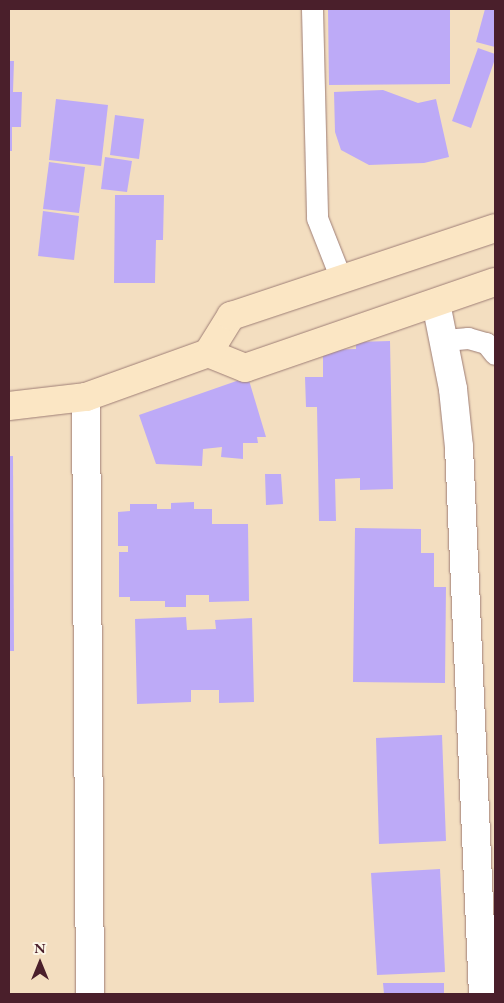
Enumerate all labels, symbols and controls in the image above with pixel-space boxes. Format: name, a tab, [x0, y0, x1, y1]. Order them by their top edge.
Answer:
north arrow	[15, 938, 65, 988]
text: N	[34, 939, 46, 957]

